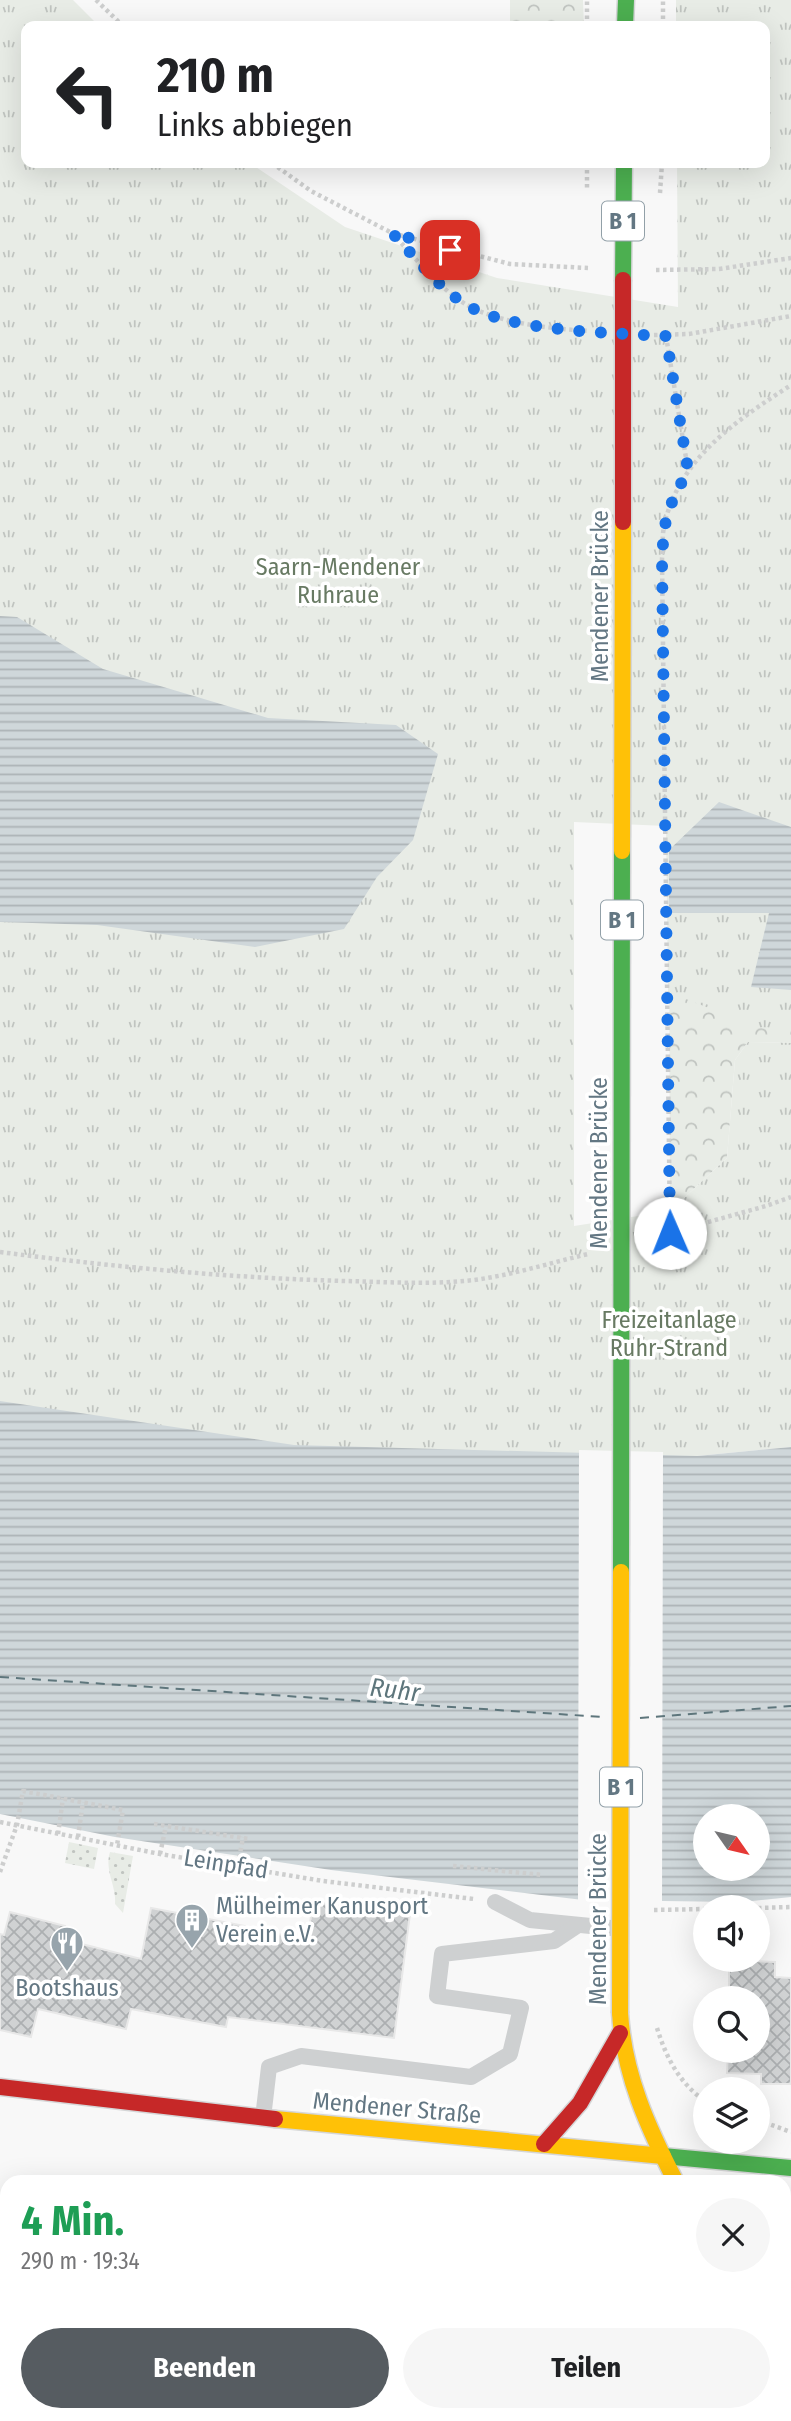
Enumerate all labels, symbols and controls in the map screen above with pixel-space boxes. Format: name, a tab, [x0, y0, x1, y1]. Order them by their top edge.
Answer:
text: 210 m	[157, 46, 274, 105]
icon: left	[42, 49, 133, 140]
text: Links abbiegen	[157, 106, 353, 144]
road number: B 1	[602, 202, 644, 241]
pin	[420, 220, 480, 280]
icon: arrive	[431, 231, 469, 269]
street label: Mendener Brücke	[586, 510, 614, 682]
park label: Saarn-Mendener Ruhraue	[256, 553, 421, 609]
road number: B 1	[601, 900, 643, 939]
street label: Mendener Brücke	[585, 1077, 613, 1249]
position arrow	[633, 1196, 707, 1270]
park label: Freizeitanlage Ruhr-Strand	[601, 1306, 737, 1362]
water label: Ruhr	[368, 1672, 423, 1709]
road number: B 1	[600, 1768, 642, 1806]
north arrow	[693, 1804, 770, 1881]
map controls	[693, 1804, 770, 2154]
street label: Mendener Brücke	[584, 1833, 612, 2005]
street label: Leinpfad	[182, 1844, 270, 1884]
place label: Mülheimer Kanusport Verein e.V.	[216, 1892, 428, 1948]
button: sound	[693, 1895, 770, 1972]
building icon: Mülheimer Kanusport Verein e.V.	[173, 1901, 211, 1950]
restaurant icon: Bootshaus	[48, 1924, 86, 1973]
place label: Bootshaus	[15, 1974, 119, 2002]
button: search	[693, 1986, 770, 2063]
button: layers	[693, 2077, 770, 2154]
street label: Mendener Straße	[312, 2087, 482, 2129]
text: 4 Min.	[21, 2196, 124, 2246]
button: close	[696, 2198, 770, 2272]
text: 290 m · 19:34	[21, 2247, 140, 2275]
button: Beenden	[21, 2328, 389, 2408]
button: Teilen	[403, 2328, 770, 2408]

